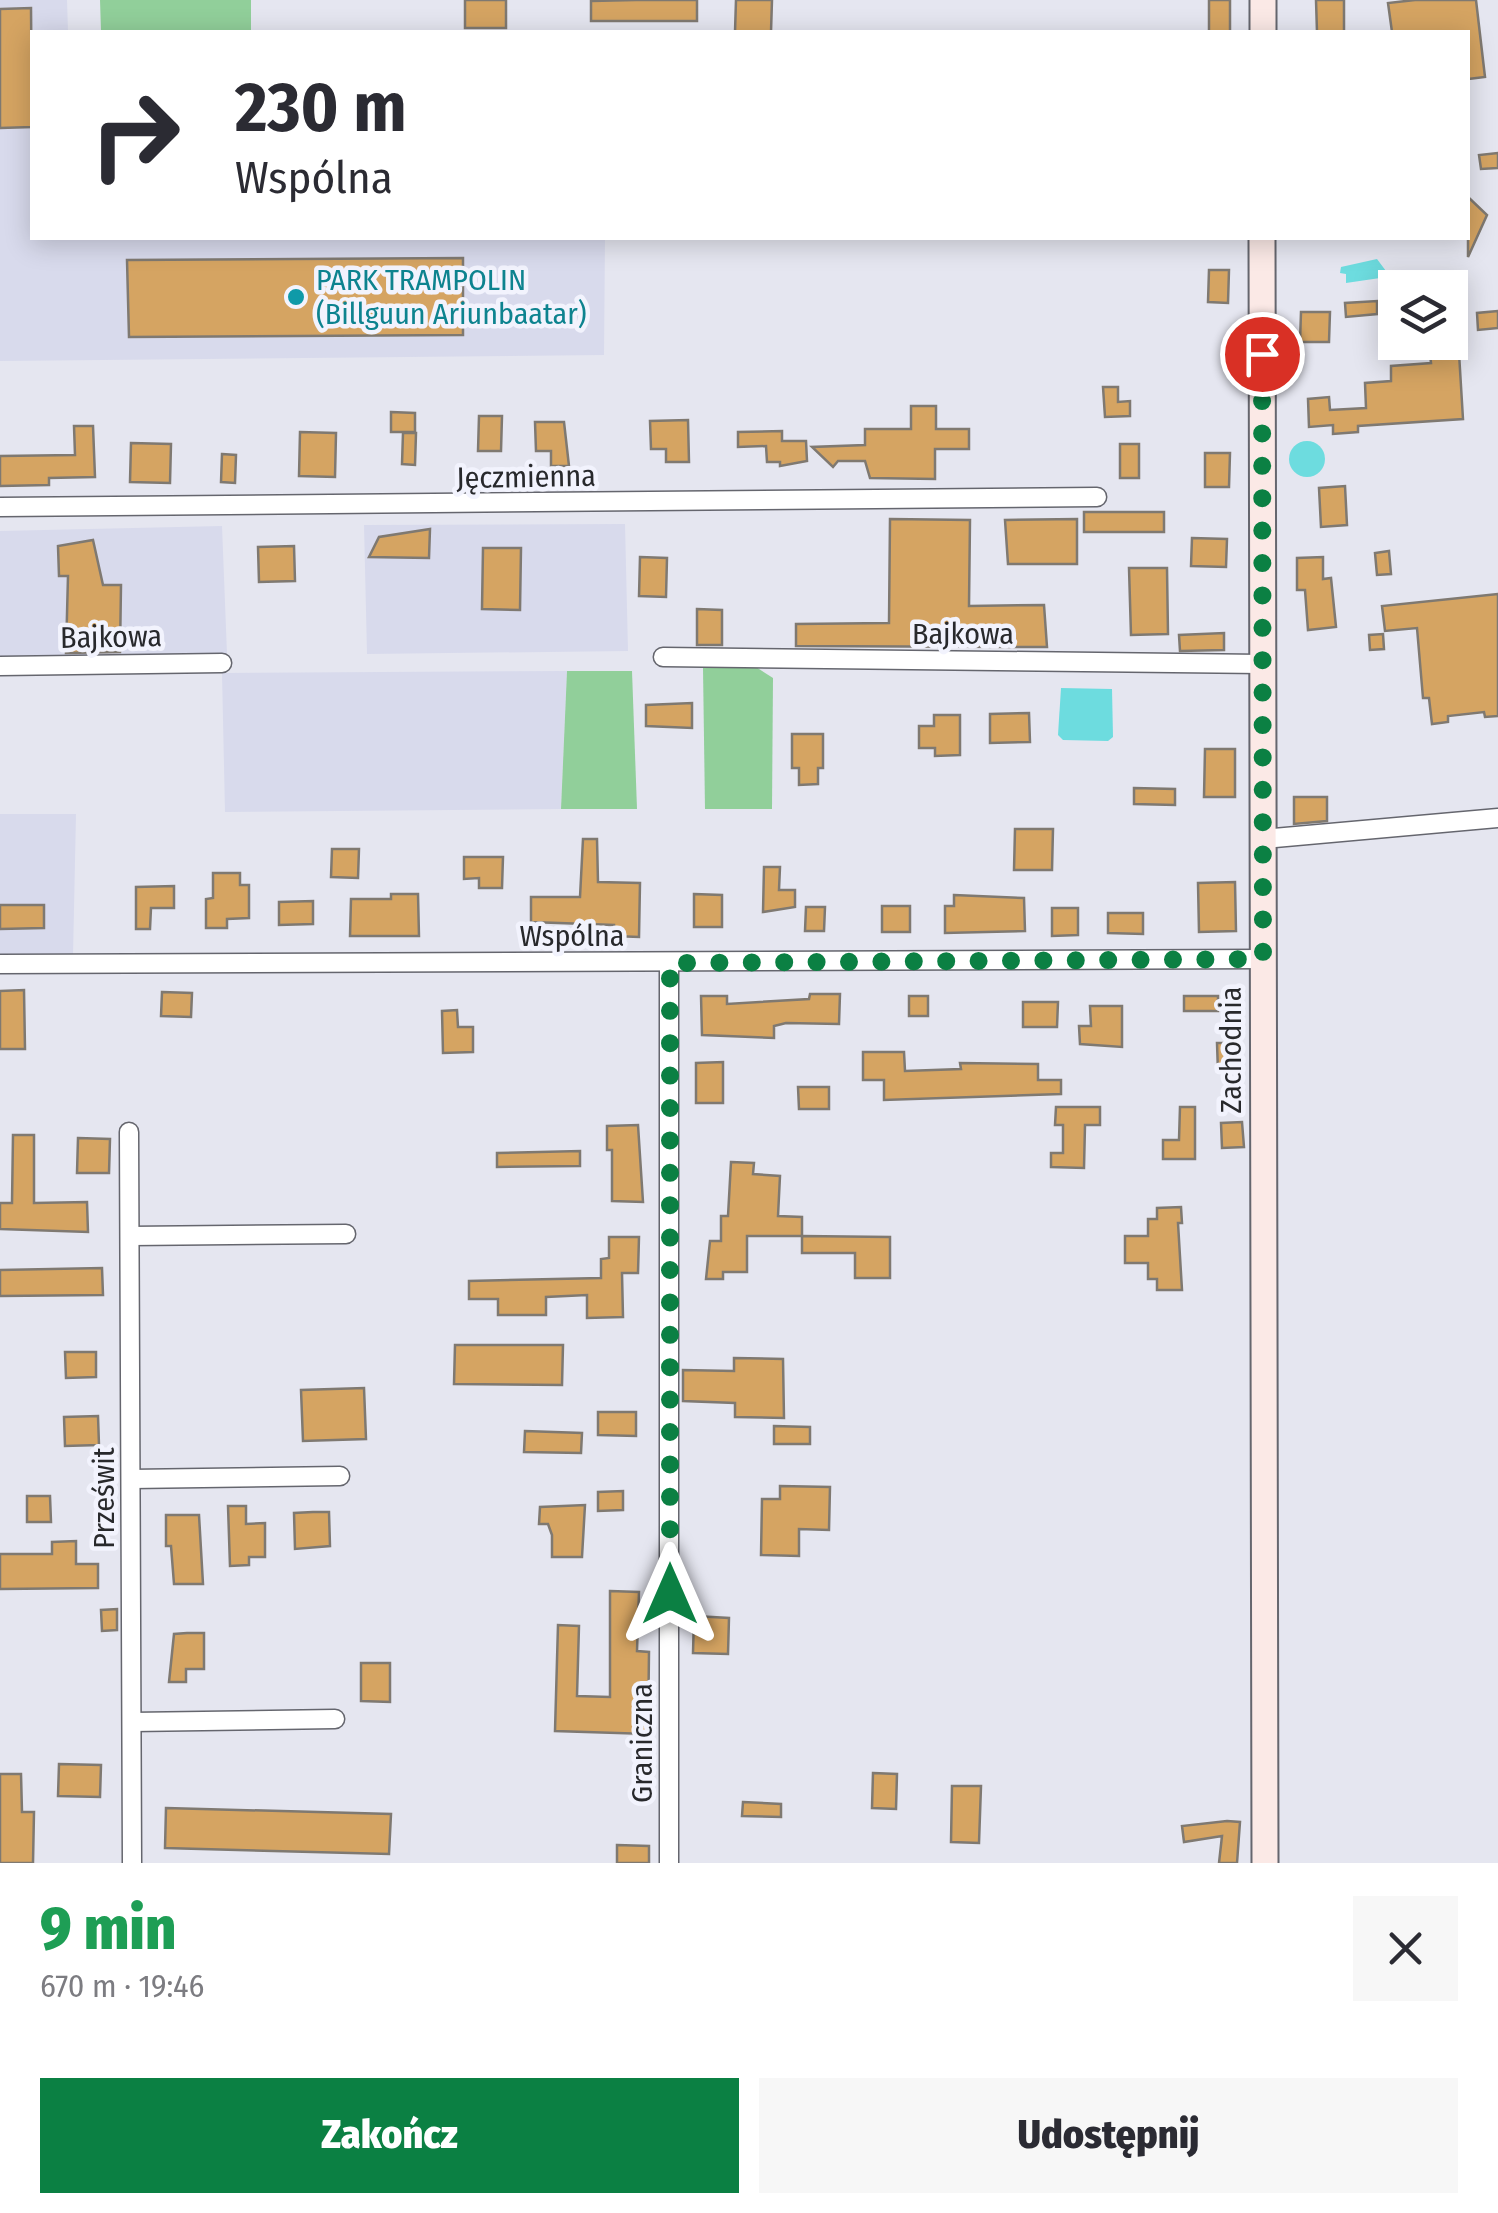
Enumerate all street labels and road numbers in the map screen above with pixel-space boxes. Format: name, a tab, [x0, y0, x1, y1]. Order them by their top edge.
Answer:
street label: Jęczmienna	[456, 458, 596, 496]
street label: Bajkowa	[912, 616, 1014, 652]
street label: Bajkowa	[60, 618, 162, 656]
street label: Wspólna	[519, 918, 625, 954]
street label: Zachodnia	[1213, 987, 1249, 1114]
street label: Prześwit	[86, 1447, 122, 1549]
street label: Graniczna	[624, 1683, 660, 1803]

